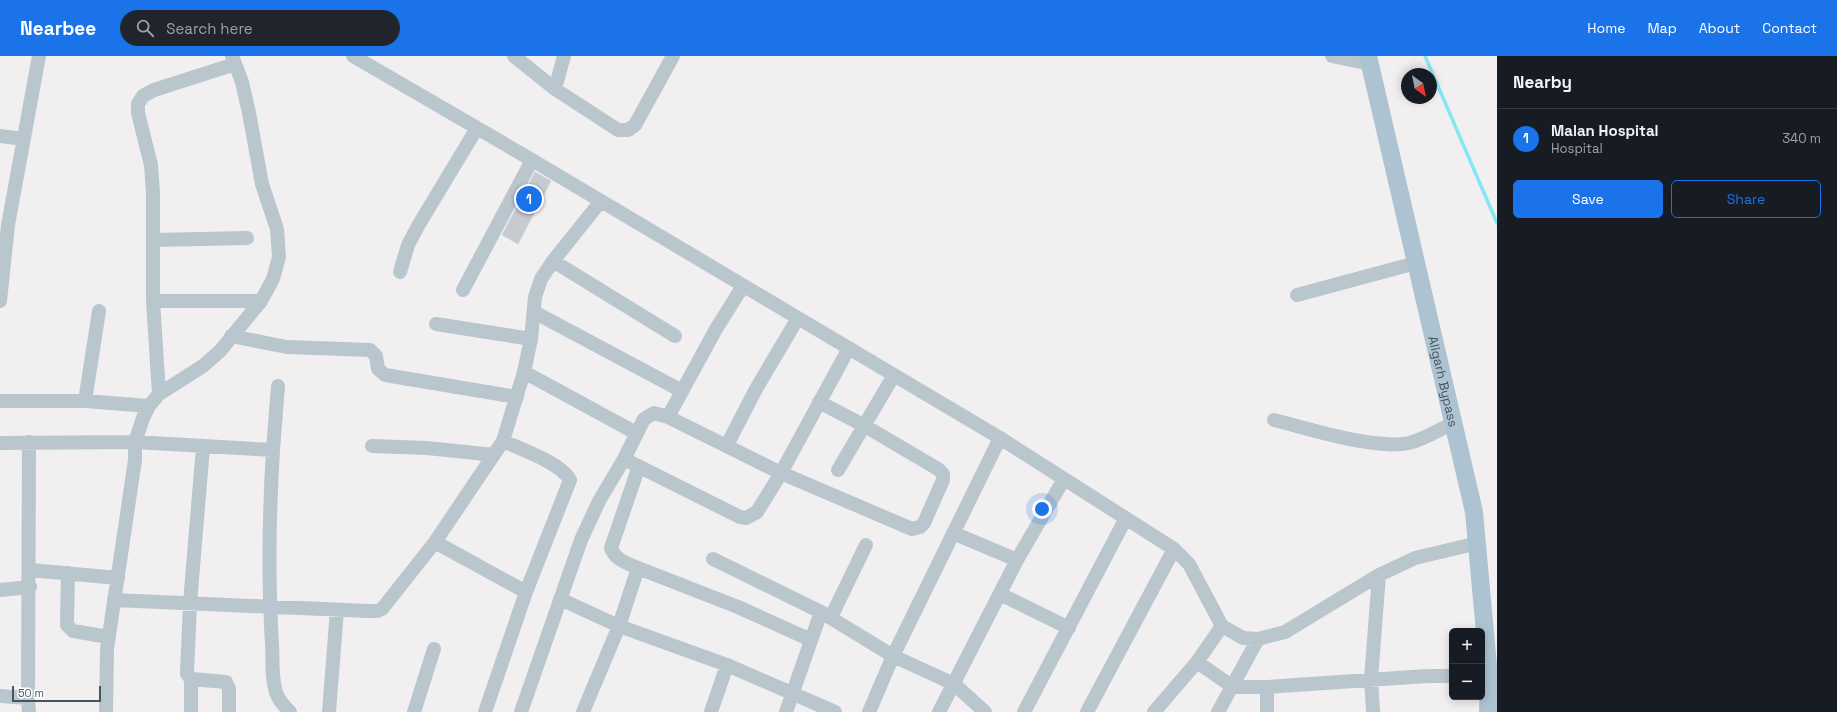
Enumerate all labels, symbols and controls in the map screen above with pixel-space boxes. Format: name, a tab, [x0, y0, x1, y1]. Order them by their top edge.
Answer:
search box	[120, 10, 400, 46]
text: Nearbee	[20, 16, 96, 41]
icon: search	[134, 17, 156, 39]
text: Search here	[166, 19, 253, 38]
text: Home	[1587, 19, 1625, 37]
text: Map	[1647, 19, 1677, 37]
text: About	[1699, 19, 1740, 37]
text: Contact	[1762, 19, 1817, 37]
north arrow	[1401, 68, 1437, 104]
text: Nearby	[1513, 71, 1572, 93]
text: Malan Hospital	[1551, 121, 1659, 140]
text: 1	[1523, 130, 1529, 147]
text: 340 m	[1782, 130, 1821, 147]
text: Hospital	[1551, 140, 1603, 157]
button: Save	[1513, 180, 1663, 218]
button: Share	[1671, 180, 1821, 218]
pin: 1	[516, 184, 542, 214]
street label: Aligarh Bypass	[1425, 334, 1462, 429]
your location	[1032, 499, 1052, 519]
map controls	[1449, 628, 1485, 700]
button: +	[1449, 628, 1485, 664]
button: −	[1449, 664, 1485, 700]
scale bar	[12, 684, 101, 703]
text: 50 m	[18, 686, 44, 700]

